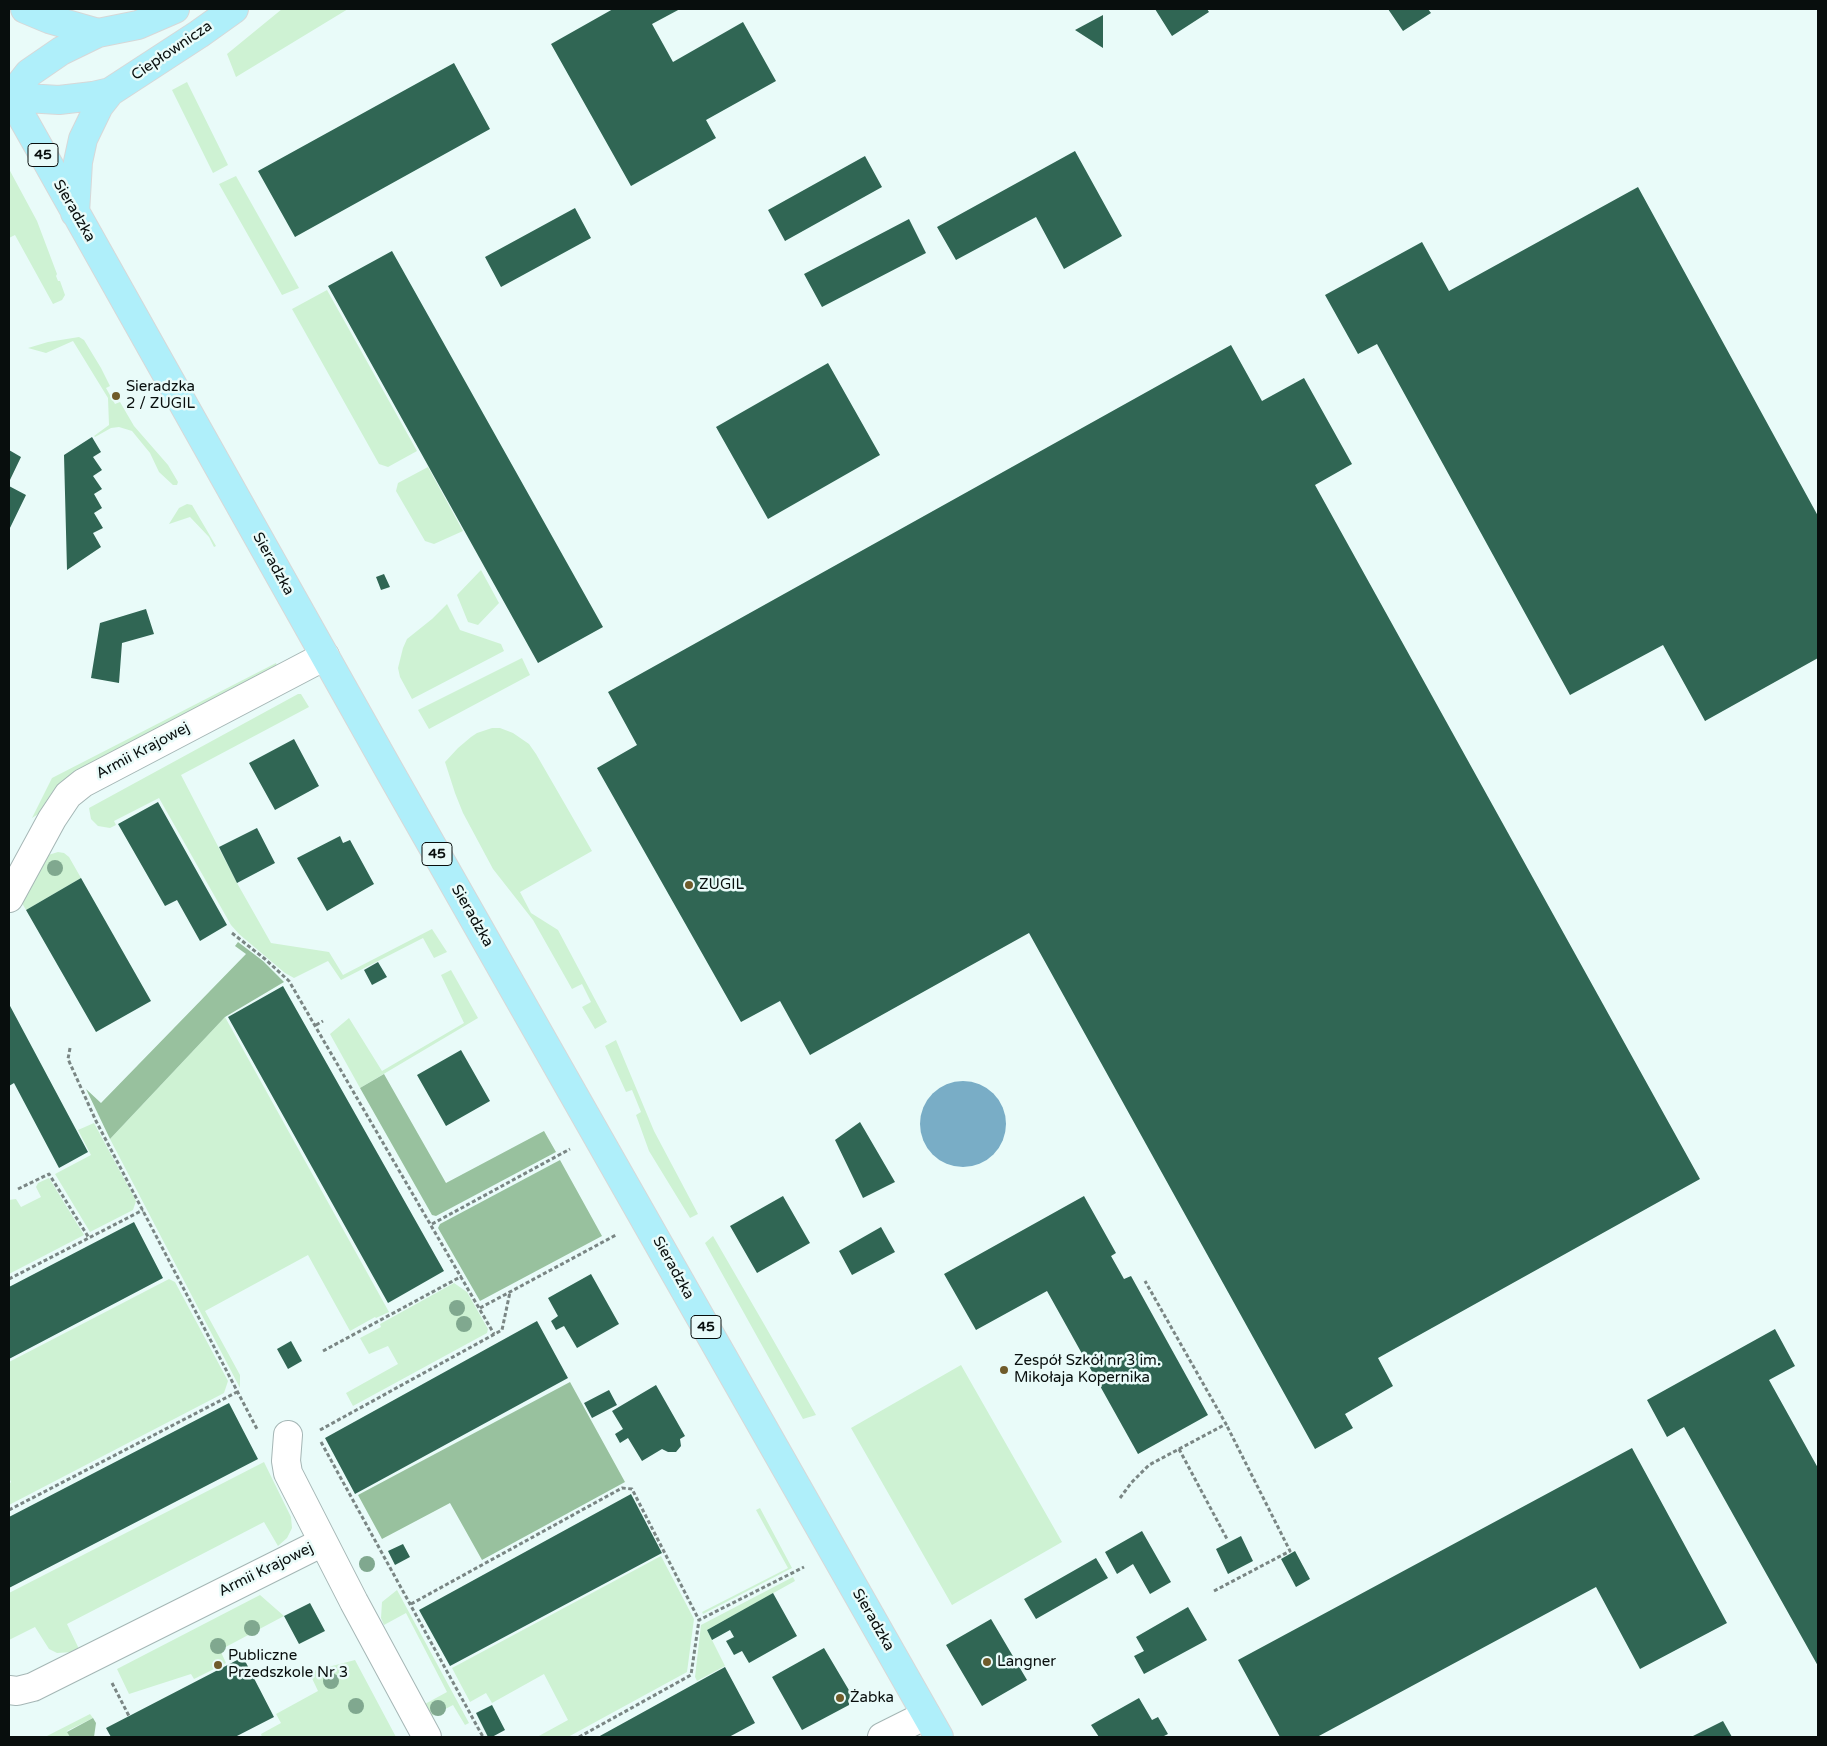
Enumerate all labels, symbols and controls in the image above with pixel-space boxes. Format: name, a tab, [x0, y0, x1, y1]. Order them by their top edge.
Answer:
street label: Ciepłownicza	[128, 17, 216, 85]
road number: 45	[28, 144, 58, 166]
street label: Sieradzka	[49, 177, 99, 245]
place label: Sieradzka 2 / ZUGIL	[126, 378, 195, 413]
marker: Sieradzka 2 / ZUGIL	[110, 390, 122, 402]
street label: Sieradzka	[248, 530, 298, 598]
street label: Armii Krajowej	[93, 719, 193, 783]
road number: 45	[422, 842, 452, 866]
place label: ZUGIL	[699, 876, 744, 894]
marker: ZUGIL	[683, 879, 695, 891]
street label: Sieradzka	[447, 882, 497, 950]
street label: Sieradzka	[648, 1234, 698, 1302]
road number: 45	[691, 1315, 721, 1338]
place label: Zespół Szkół nr 3 im. Mikołaja Kopernika	[1014, 1352, 1161, 1387]
marker: Zespół Szkół nr 3 im. Mikołaja Kopernika	[998, 1364, 1010, 1376]
street label: Armii Krajowej	[216, 1539, 316, 1601]
street label: Sieradzka	[848, 1586, 898, 1654]
place label: Publiczne Przedszkole Nr 3	[228, 1647, 348, 1682]
place label: Langner	[997, 1653, 1056, 1671]
marker: Langner	[981, 1656, 993, 1668]
marker: Publiczne Przedszkole Nr 3	[212, 1659, 224, 1671]
place label: Żabka	[850, 1689, 894, 1707]
marker: Żabka	[834, 1692, 846, 1704]

